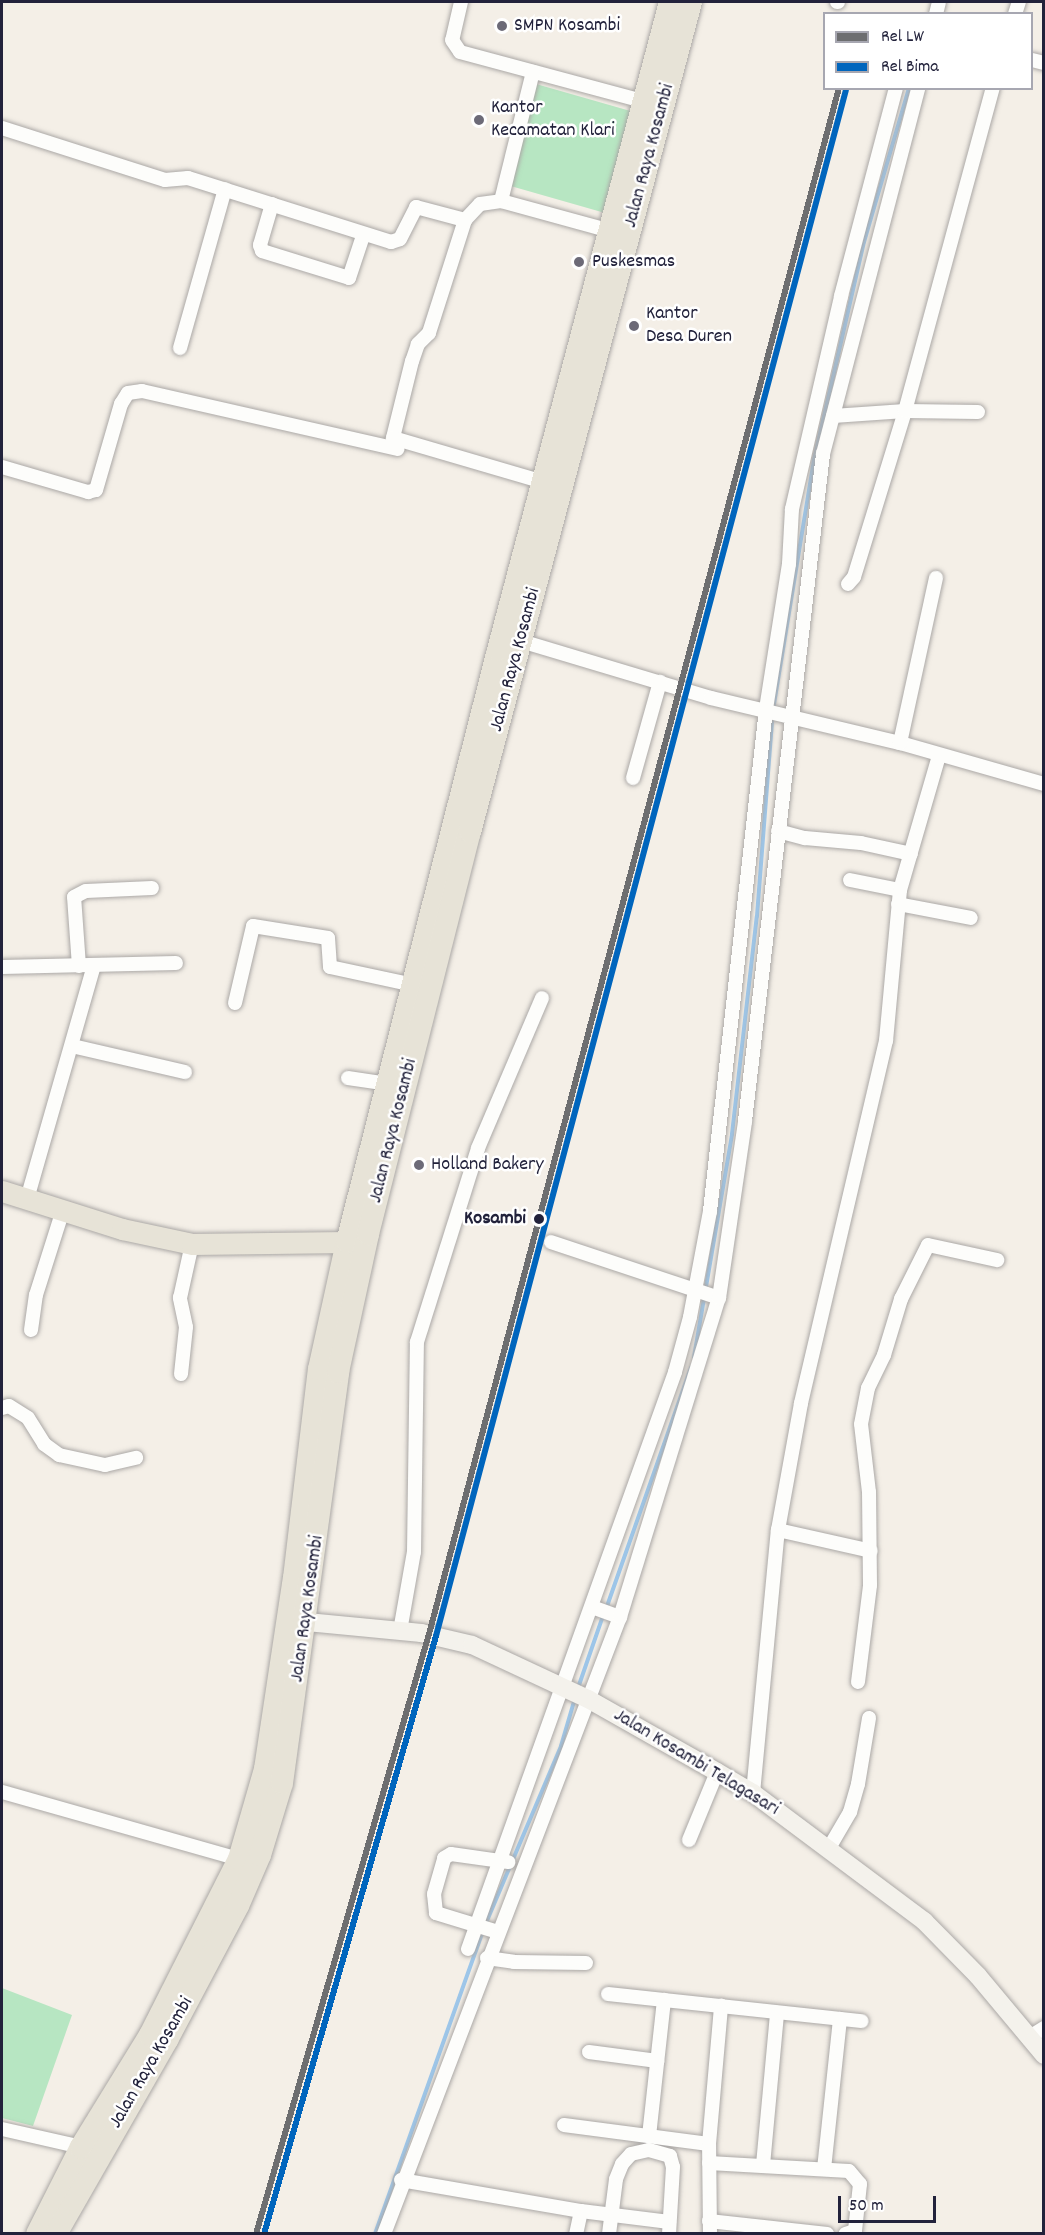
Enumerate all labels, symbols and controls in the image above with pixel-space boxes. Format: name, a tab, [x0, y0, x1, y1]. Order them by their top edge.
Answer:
legend	[823, 12, 1033, 90]
place label: SMPN Kosambi	[514, 14, 620, 38]
marker: SMPN Kosambi	[495, 19, 509, 33]
text: Rel LW	[881, 25, 924, 50]
text: Rel Bima	[881, 55, 939, 80]
street label: Jalan Raya Kosambi	[619, 82, 681, 230]
place label: Kantor Kecamatan Klari	[491, 96, 615, 143]
marker: Kantor Kecamatan Klari	[472, 113, 486, 127]
place label: Puskesmas	[592, 250, 675, 274]
marker: Puskesmas	[570, 253, 588, 271]
place label: Kantor Desa Duren	[646, 302, 732, 349]
marker: Kantor Desa Duren	[627, 319, 641, 333]
street label: Jalan Raya Kosambi	[485, 586, 547, 734]
street label: Jalan Raya Kosambi	[364, 1056, 424, 1206]
place label: Holland Bakery	[431, 1153, 544, 1177]
marker: Holland Bakery	[412, 1158, 426, 1172]
place label: Kosambi	[464, 1207, 526, 1231]
marker: Kosambi	[530, 1210, 548, 1228]
street label: Jalan Raya Kosambi	[286, 1534, 330, 1684]
street label: Jalan Kosambi Telagasari	[609, 1704, 783, 1822]
street label: Jalan Raya Kosambi	[105, 1993, 199, 2133]
scale bar	[841, 2184, 938, 2222]
text: 50 m	[849, 2194, 884, 2219]

